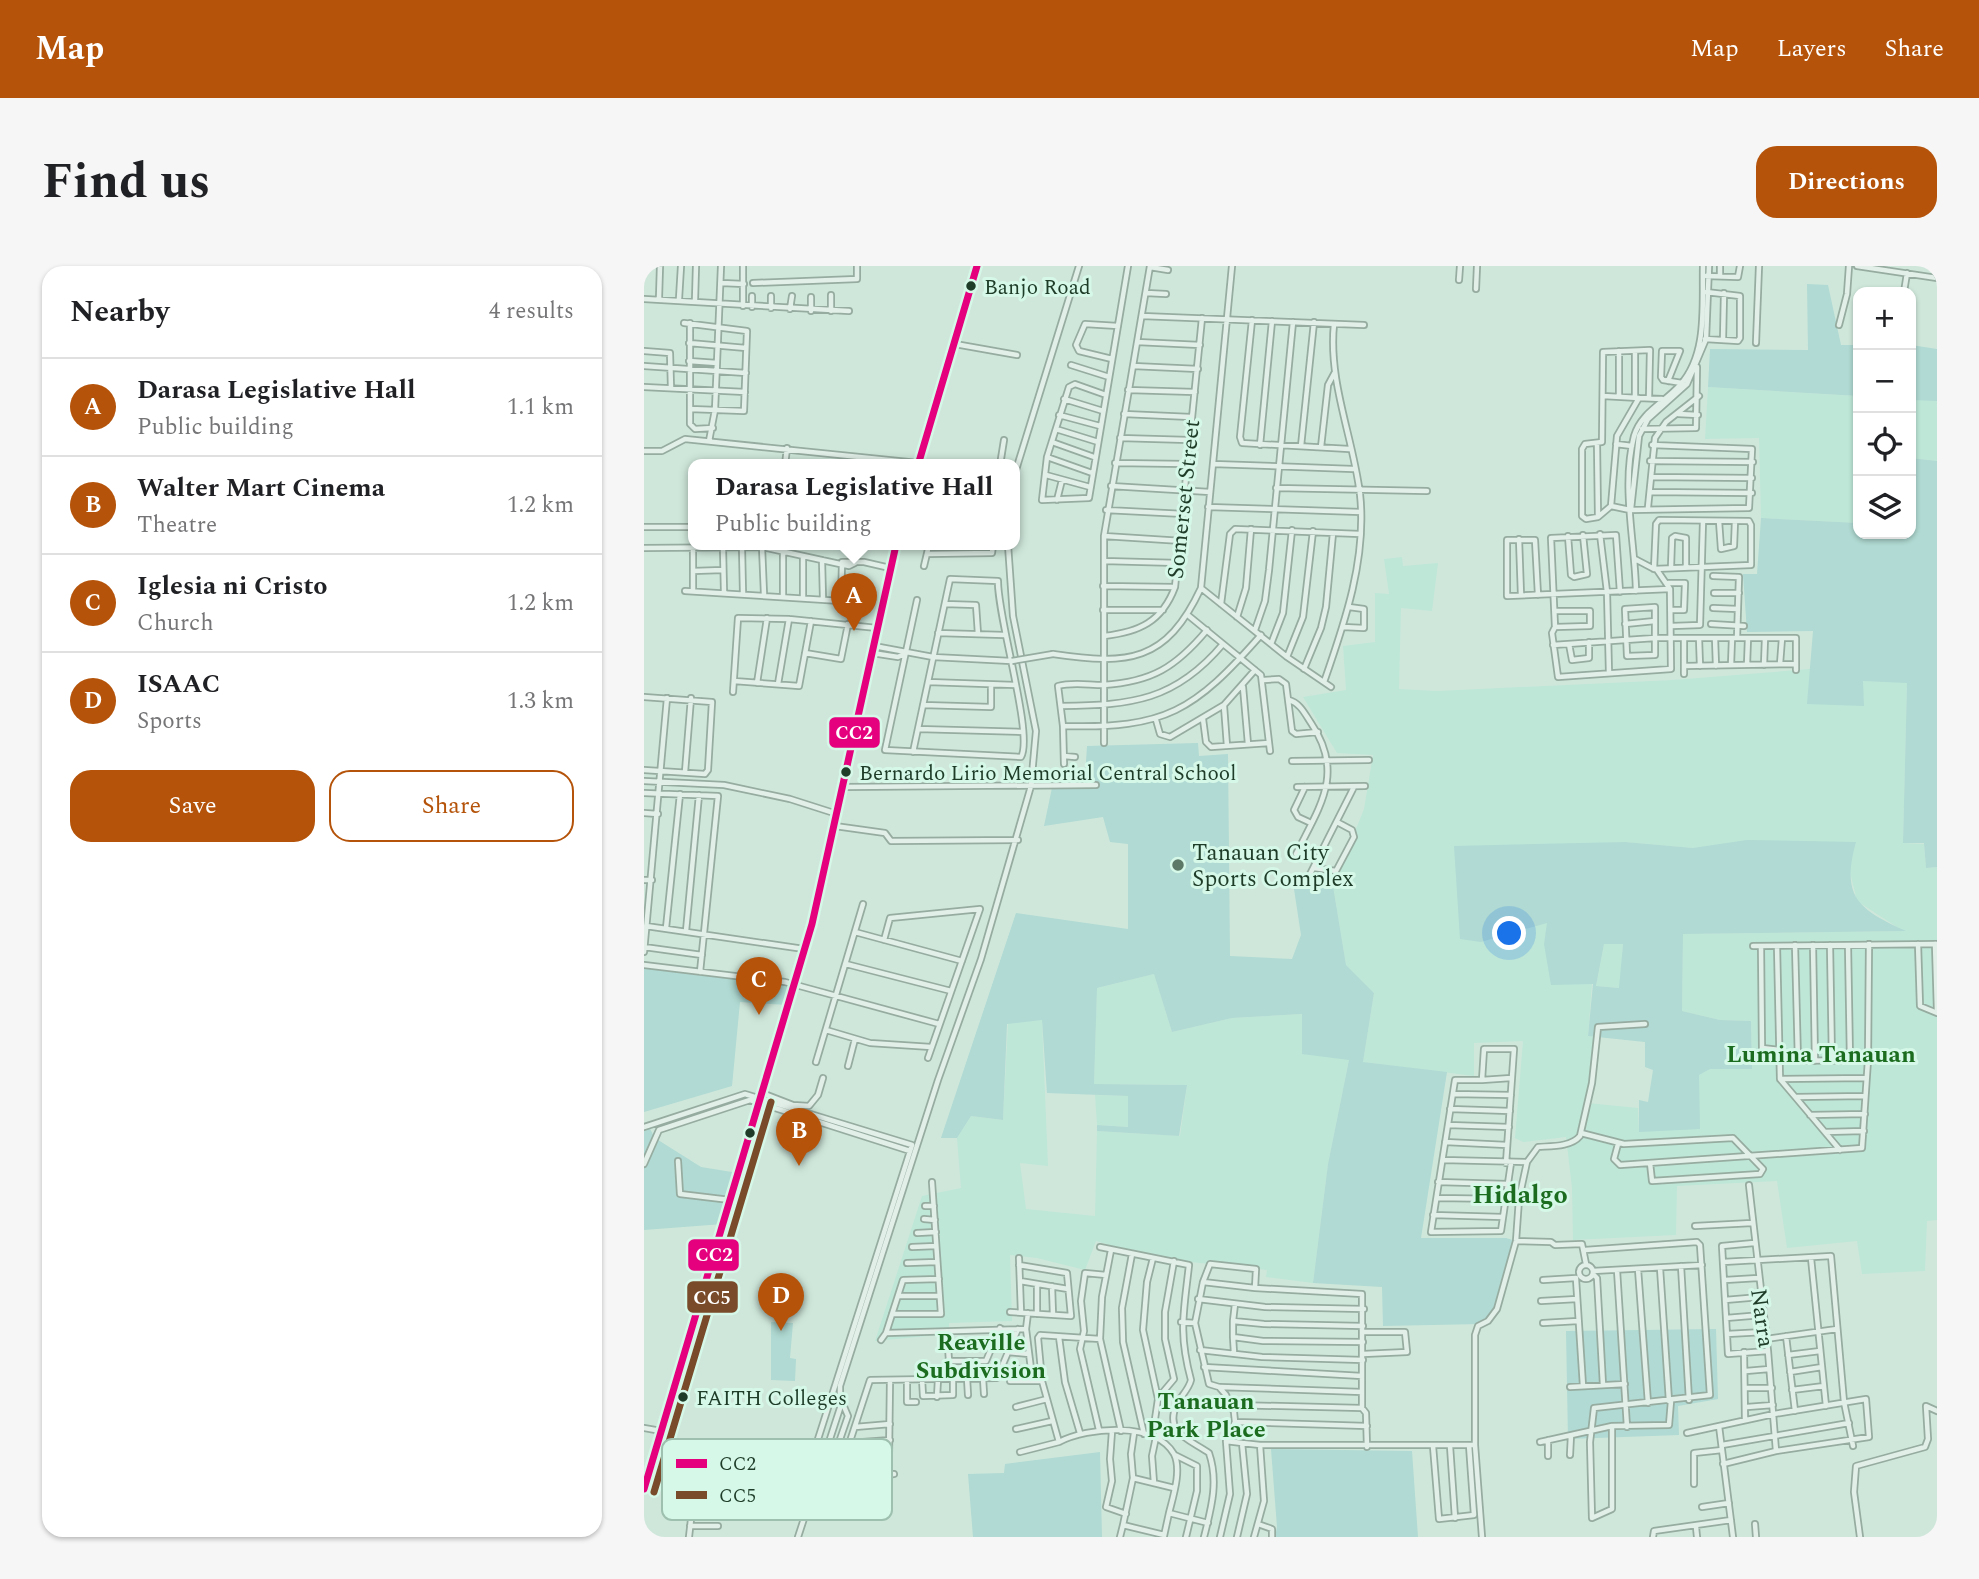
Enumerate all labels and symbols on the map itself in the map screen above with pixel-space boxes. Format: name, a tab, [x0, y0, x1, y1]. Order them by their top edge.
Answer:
place label: Banjo Road	[984, 272, 1091, 304]
marker: Banjo Road	[964, 279, 978, 293]
street label: Somerset Street	[1159, 418, 1210, 581]
pin: A	[831, 573, 877, 631]
line badge: CC2	[828, 716, 881, 749]
text: CC2	[835, 719, 873, 748]
place label: Bernardo Lirio Memorial Central School	[859, 758, 1236, 790]
marker: Bernardo Lirio Memorial Central School	[839, 765, 853, 779]
place label: Tanauan City Sports Complex	[1192, 836, 1354, 897]
marker: Tanauan City Sports Complex	[1170, 857, 1186, 873]
your location	[1492, 916, 1526, 950]
pin: C	[736, 957, 782, 1015]
district label: Lumina Tanauan	[1726, 1037, 1916, 1073]
pin: B	[776, 1108, 822, 1166]
unlabelled marker	[743, 1126, 757, 1140]
district label: Hidalgo	[1472, 1175, 1568, 1215]
line badge: CC2	[687, 1238, 740, 1272]
text: CC2	[695, 1241, 733, 1270]
pin: D	[758, 1273, 804, 1331]
line badge: CC5	[686, 1280, 739, 1314]
text: CC5	[693, 1284, 731, 1313]
street label: Narra	[1740, 1286, 1783, 1350]
district label: Reaville Subdivision	[916, 1325, 1046, 1389]
place label: FAITH Colleges	[696, 1383, 847, 1415]
district label: Tanauan Park Place	[1146, 1384, 1266, 1448]
marker: FAITH Colleges	[676, 1390, 690, 1404]
legend	[662, 1439, 892, 1520]
text: CC2	[719, 1450, 756, 1479]
text: CC5	[719, 1482, 756, 1511]

